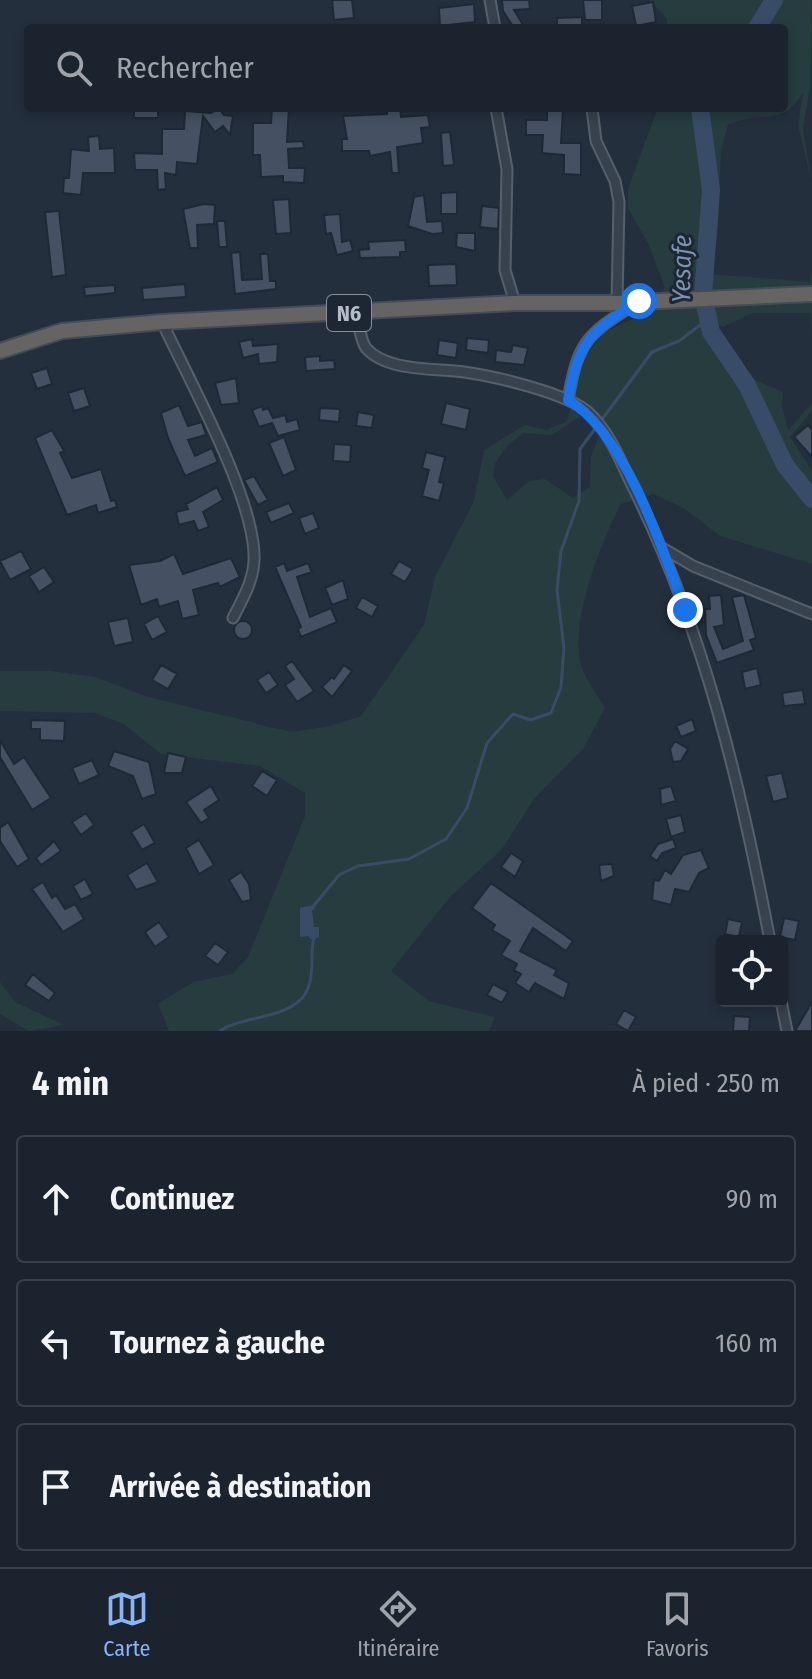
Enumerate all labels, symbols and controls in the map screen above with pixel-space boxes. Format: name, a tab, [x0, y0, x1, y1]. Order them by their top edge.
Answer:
search box	[24, 24, 788, 112]
icon: search	[52, 46, 96, 90]
text: Rechercher	[116, 50, 254, 86]
water label: Yesafe	[666, 235, 698, 303]
route start	[621, 283, 657, 319]
road number: N6	[327, 295, 371, 331]
route end	[667, 592, 703, 628]
map controls	[716, 935, 788, 1007]
button: locate	[716, 935, 788, 1007]
text: 4 min	[32, 1063, 109, 1104]
text: À pied · 250 m	[632, 1068, 780, 1099]
icon: ahead	[34, 1177, 78, 1221]
text: Continuez	[110, 1181, 234, 1217]
text: 90 m	[726, 1184, 778, 1215]
icon: left	[34, 1321, 78, 1365]
text: Tournez à gauche	[110, 1325, 325, 1361]
text: 160 m	[715, 1328, 778, 1359]
icon: arrive	[34, 1465, 78, 1509]
text: Arrivée à destination	[110, 1469, 371, 1505]
tab: Carte	[103, 1587, 150, 1662]
tab: Itinéraire	[357, 1587, 439, 1662]
tab: Favoris	[646, 1587, 709, 1662]

